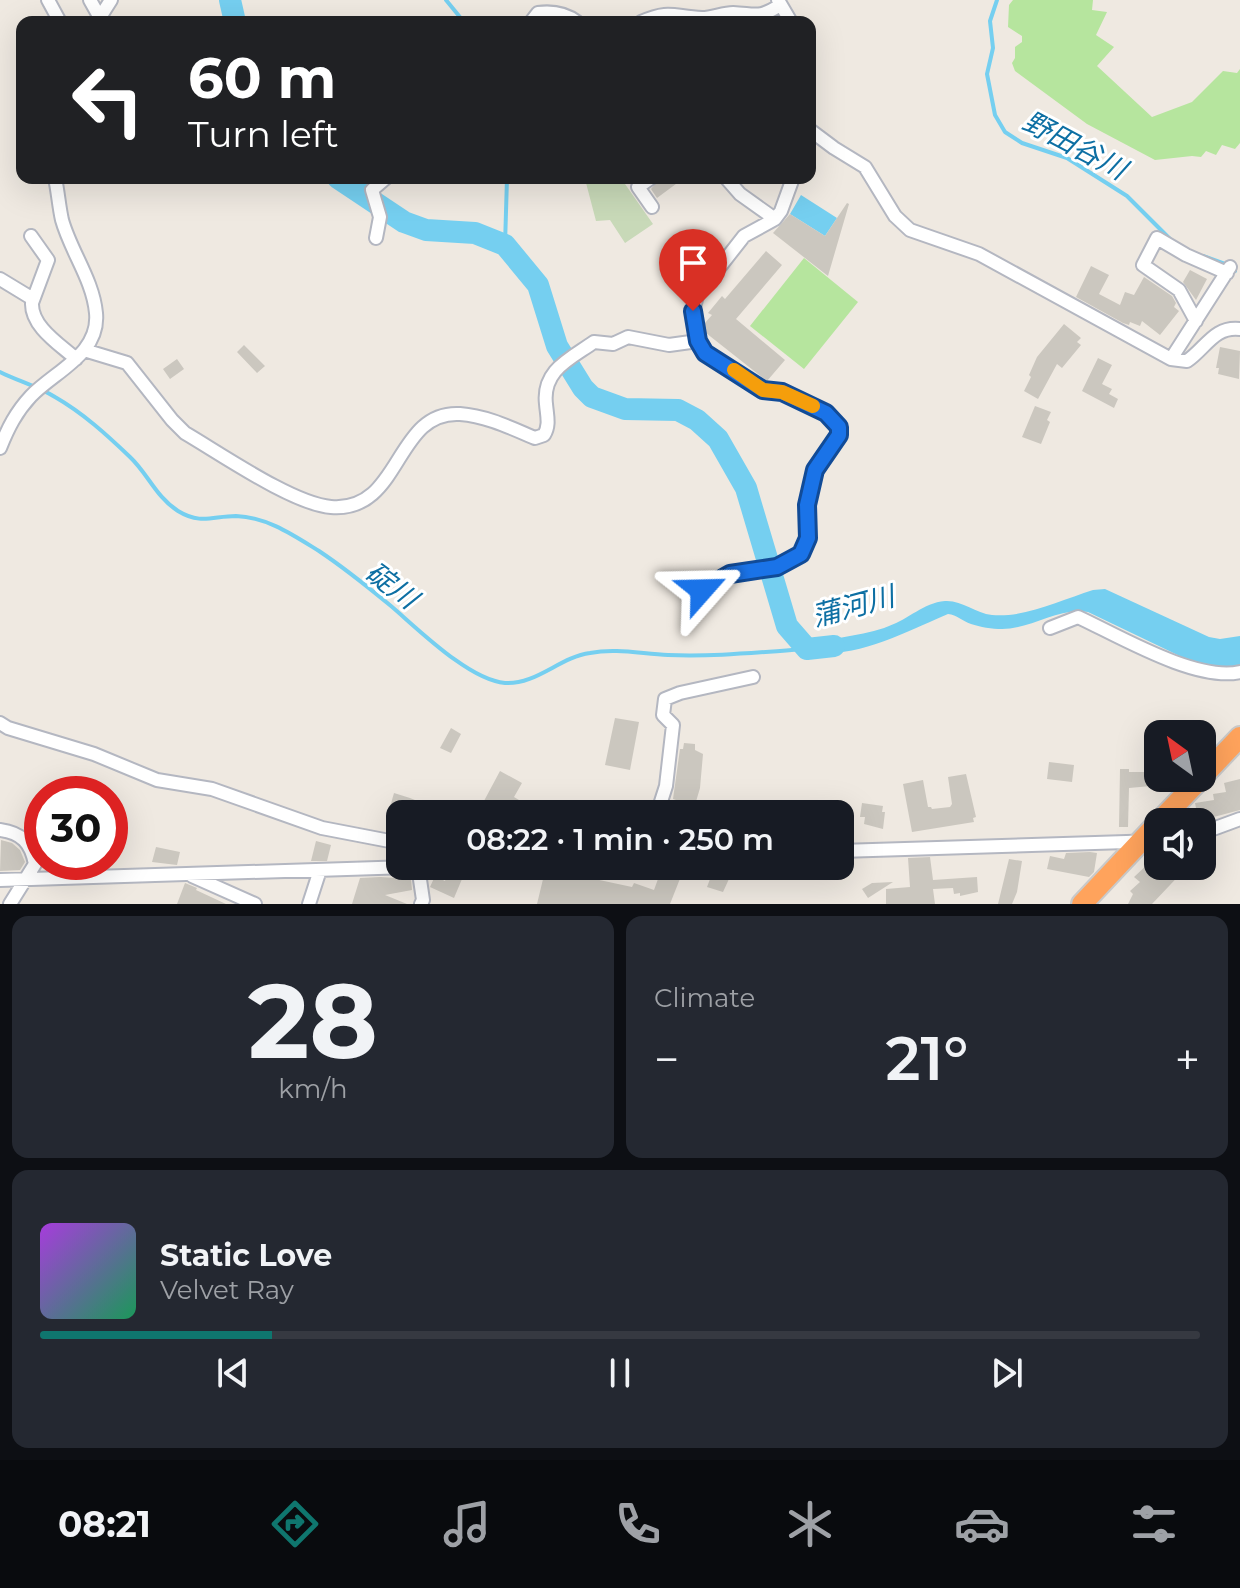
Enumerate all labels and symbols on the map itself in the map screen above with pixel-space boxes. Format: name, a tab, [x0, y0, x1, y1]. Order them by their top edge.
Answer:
water label: 野田谷川	[1018, 104, 1135, 188]
pin	[659, 229, 727, 311]
position arrow	[660, 548, 744, 632]
water label: 碇川	[359, 555, 427, 617]
water label: 蒲河川	[808, 578, 901, 633]
north arrow	[1144, 720, 1216, 792]
speed limit sign: 30	[24, 776, 128, 880]

